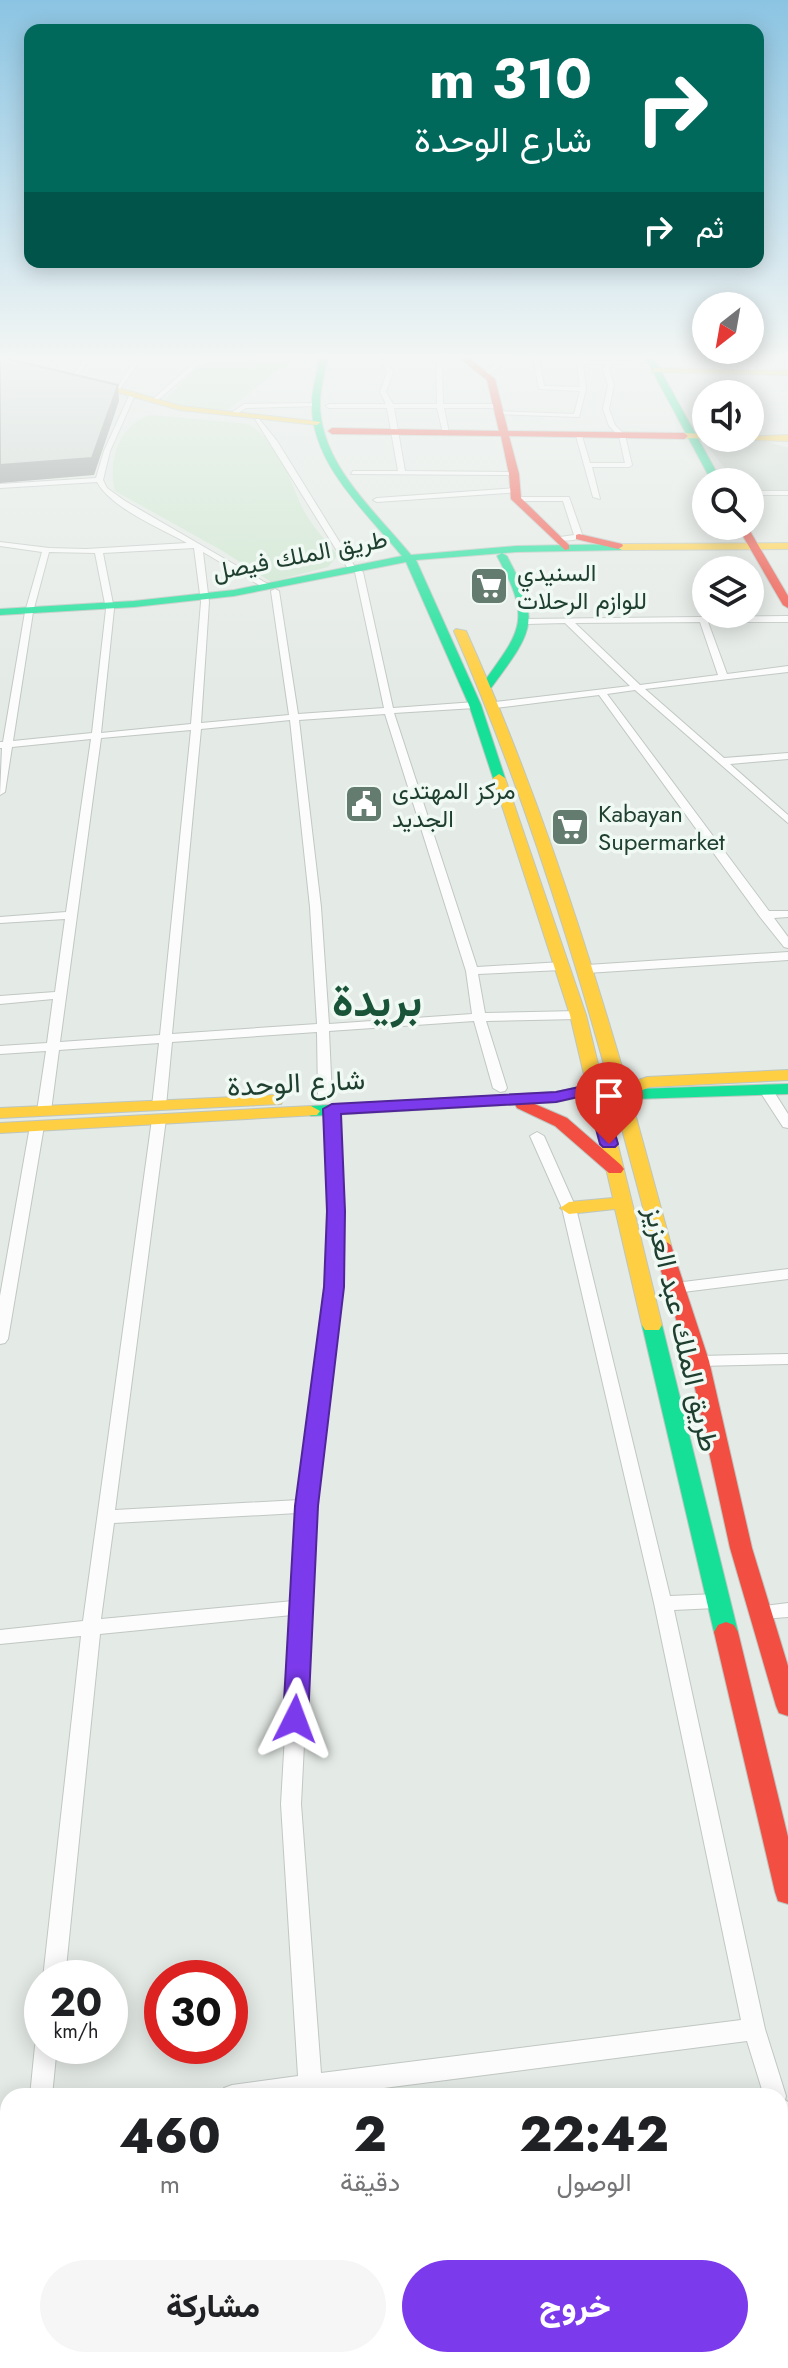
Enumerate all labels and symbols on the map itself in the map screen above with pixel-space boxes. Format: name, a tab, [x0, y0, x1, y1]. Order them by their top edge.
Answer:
north arrow	[692, 292, 764, 364]
street label: طريق الملك فيصل	[210, 521, 390, 589]
place label: السنيدي للوازم الرحلات	[517, 555, 647, 618]
supermarket icon: السنيدي للوازم الرحلات	[468, 565, 510, 607]
place label: مركز المهتدى الجديد	[392, 773, 515, 836]
public building icon: مركز المهتدى الجديد	[343, 783, 385, 825]
place label: Kabayan Supermarket	[598, 796, 725, 859]
supermarket icon: Kabayan Supermarket	[549, 806, 591, 848]
district label: بريدة	[332, 969, 422, 1033]
street label: شارع الوحدة	[226, 1059, 366, 1107]
pin	[575, 1062, 643, 1144]
street label: طريق الملك عبد العزيز	[634, 1201, 730, 1456]
position arrow	[253, 1677, 337, 1761]
speed limit sign: 30	[144, 1960, 248, 2064]

